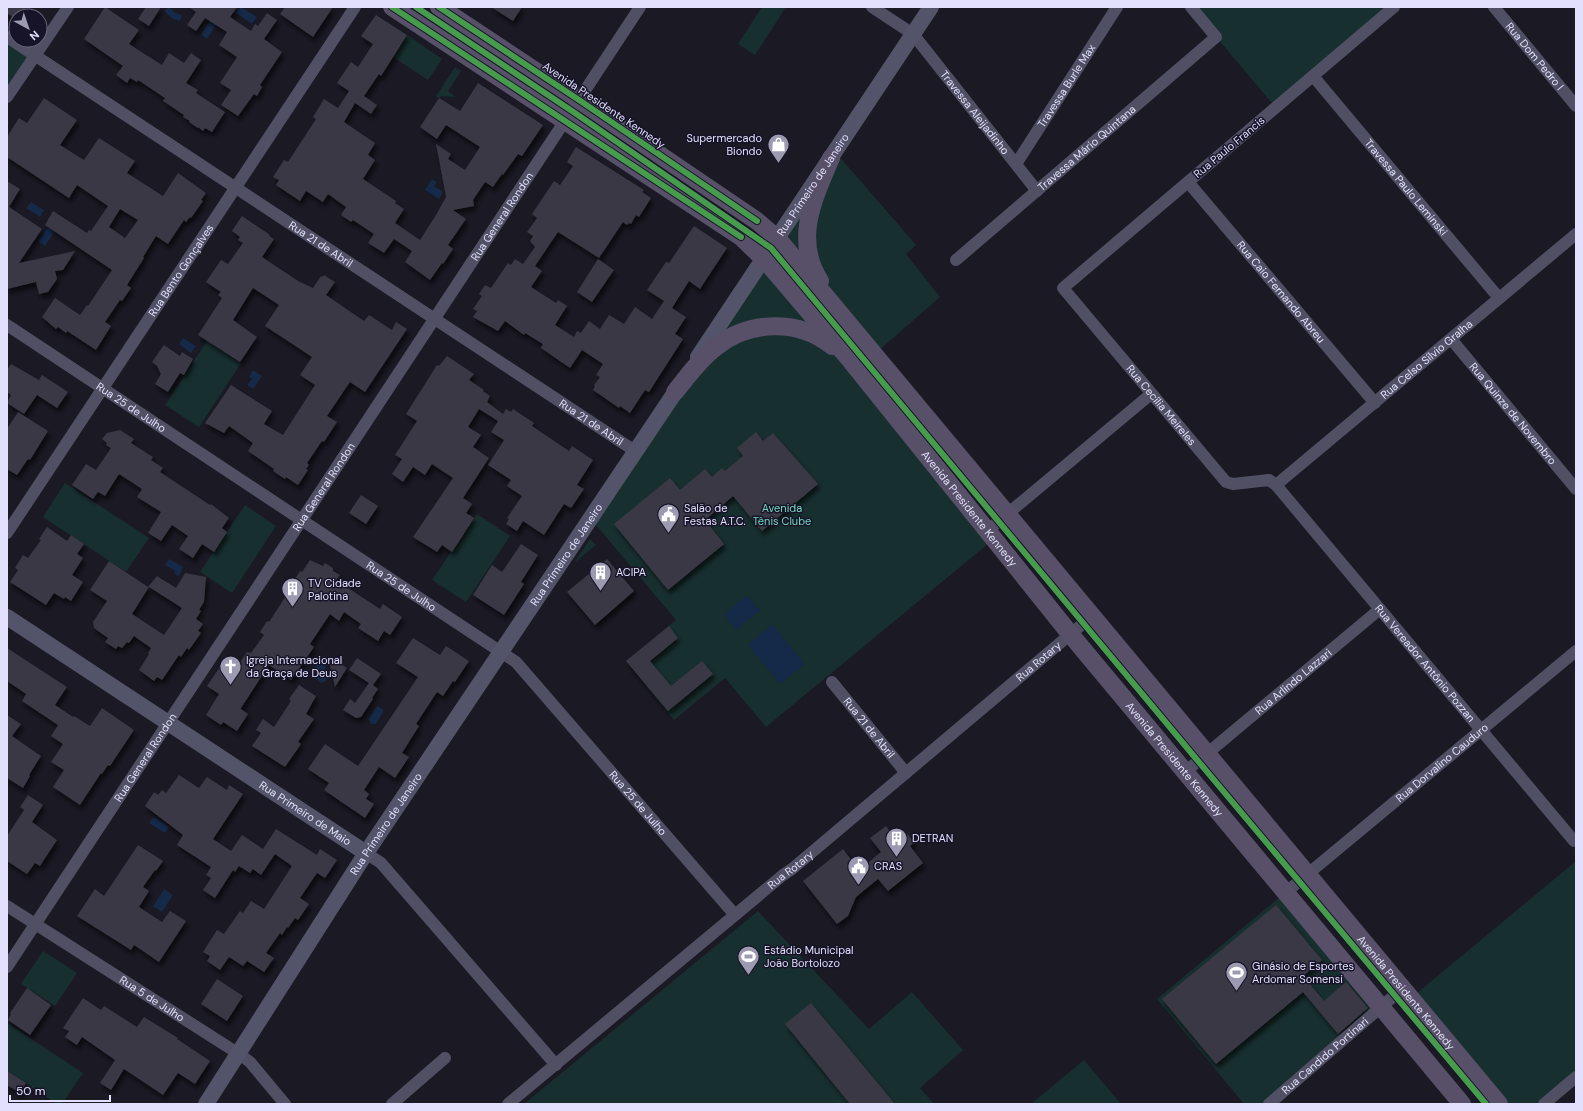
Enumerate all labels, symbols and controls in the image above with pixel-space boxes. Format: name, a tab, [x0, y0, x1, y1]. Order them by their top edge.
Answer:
north arrow	[8, 8, 48, 48]
street label: Rua Dom Pedro I	[1503, 20, 1567, 93]
text: N	[27, 28, 42, 44]
street label: Travessa Burle Max	[1034, 41, 1099, 130]
street label: Avenida Presidente Kennedy	[540, 59, 668, 151]
street label: Travessa Aleijadinho	[937, 68, 1012, 157]
street label: Travessa Mário Quintana	[1035, 102, 1139, 194]
street label: Rua Paulo Francis	[1190, 113, 1268, 181]
place label: Supermercado Biondo	[687, 131, 762, 158]
shop icon: Supermercado Biondo	[765, 131, 791, 164]
street label: Rua Primeiro de Janeiro	[774, 131, 852, 239]
street label: Travessa Paulo Leminski	[1362, 136, 1451, 238]
street label: Rua General Rondon	[468, 170, 536, 263]
street label: Rua 21 de Abril	[286, 218, 356, 270]
street label: Rua Bento Gonçalves	[145, 221, 216, 319]
street label: Rua Caio Fernando Abreu	[1234, 238, 1328, 346]
street label: Rua Celso Sílvio Gralha	[1377, 317, 1475, 402]
street label: Rua Quinze de Novembro	[1467, 360, 1560, 467]
street label: Rua Cecília Meireles	[1123, 362, 1199, 448]
street label: Rua 25 de Julho	[94, 379, 169, 435]
street label: Rua 21 de Abril	[557, 396, 626, 448]
street label: Rua General Rondon	[289, 440, 358, 534]
street label: Avenida Presidente Kennedy	[919, 448, 1020, 569]
street label: Rua Primeiro de Janeiro	[527, 501, 605, 608]
public building icon: Salão de Festas A.T.C.	[656, 501, 682, 534]
place label: Salão de Festas A.T.C.	[684, 501, 746, 528]
park label: Avenida Tênis Clube	[753, 501, 811, 528]
street label: Rua 25 de Julho	[364, 558, 439, 614]
building icon: ACIPA	[588, 559, 614, 592]
place label: ACIPA	[616, 565, 646, 579]
building icon: TV Cidade Palotina	[280, 576, 306, 609]
place label: TV Cidade Palotina	[308, 576, 361, 603]
street label: Rua Vereador Antônio Pozzan	[1372, 602, 1478, 725]
street label: Rua Rotary	[1013, 638, 1064, 684]
street label: Rua Arlindo Lazzari	[1252, 646, 1334, 718]
church icon: Igreja Internacional da Graça de Deus	[218, 653, 244, 686]
place label: Igreja Internacional da Graça de Deus	[246, 653, 342, 680]
street label: Rua 21 de Abril	[840, 695, 898, 761]
street label: Avenida Presidente Kennedy	[1123, 699, 1226, 819]
street label: Rua General Rondon	[111, 711, 179, 804]
street label: Rua Dorvalino Cauduro	[1393, 720, 1491, 805]
street label: Rua 25 de Julho	[606, 768, 670, 838]
street label: Rua Primeiro de Janeiro	[347, 770, 425, 878]
street label: Rua Primeiro de Maio	[257, 778, 354, 848]
building icon: DETRAN	[884, 825, 910, 858]
place label: DETRAN	[912, 831, 953, 845]
street label: Rua Rotary	[764, 847, 816, 892]
public building icon: CRAS	[845, 853, 871, 886]
place label: CRAS	[874, 859, 902, 873]
street label: Avenida Presidente Kennedy	[1354, 932, 1458, 1053]
sports icon: Estádio Municipal João Bortolozo	[736, 943, 762, 976]
place label: Estádio Municipal João Bortolozo	[764, 943, 854, 970]
sports icon: Ginásio de Esportes Ardomar Somensi	[1224, 959, 1250, 992]
place label: Ginásio de Esportes Ardomar Somensi	[1252, 959, 1354, 986]
street label: Rua 5 de Julho	[117, 973, 187, 1024]
street label: Rua Candido Portinari	[1279, 1014, 1371, 1097]
scale bar	[10, 1077, 110, 1103]
text: 50 m	[16, 1083, 45, 1099]

